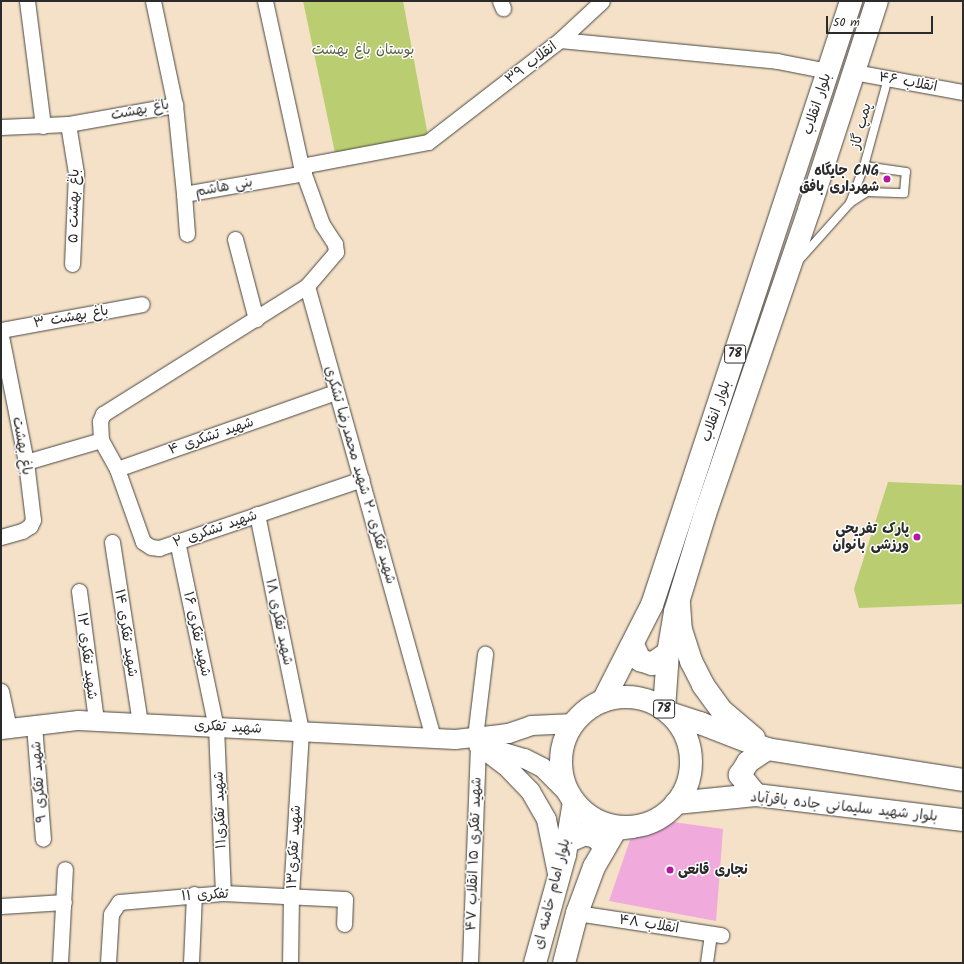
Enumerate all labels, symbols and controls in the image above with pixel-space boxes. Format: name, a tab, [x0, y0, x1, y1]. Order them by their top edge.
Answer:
scale bar	[828, 8, 935, 34]
text: 50 m	[833, 13, 860, 32]
street label: انقلاب ۳۹	[502, 38, 560, 88]
park label: بوستان باغ بهشت	[312, 42, 414, 58]
street label: انقلاب ۴۶	[877, 69, 939, 95]
street label: بلوار انقلاب	[799, 71, 835, 137]
street label: باغ بهشت	[110, 96, 170, 124]
street label: پمپ گاز	[847, 101, 875, 151]
place label: جایگاه CNG شهرداری بافق	[799, 163, 879, 196]
street label: باغ بهشت ۵	[65, 169, 83, 243]
street label: بنی هاشم	[194, 174, 254, 200]
marker: جایگاه CNG شهرداری بافق	[882, 174, 892, 184]
street label: باغ بهشت ۳	[32, 302, 110, 332]
road number: 78	[724, 343, 746, 365]
street label: شهید تفکری ۲۰ شهید محمدرضا تشکری	[321, 364, 399, 586]
street label: بلوار انقلاب	[698, 378, 734, 444]
street label: شهید تشکری ۴	[166, 414, 256, 458]
street label: باغ بهشت	[9, 416, 35, 476]
street label: شهید تشکری ۲	[171, 507, 259, 551]
place label: پارک تفریحی ورزشی بانوان	[833, 521, 909, 554]
marker: پارک تفریحی ورزشی بانوان	[912, 532, 922, 542]
street label: شهید تفکری ۱۸	[262, 577, 296, 667]
street label: شهید تفکری ۱۴	[111, 588, 141, 678]
street label: شهید تفکری ۱۶	[180, 590, 214, 678]
street label: شهید تفکری ۱۲	[73, 611, 101, 701]
road number: 78	[653, 698, 675, 720]
street label: شهید تفکری	[194, 717, 262, 737]
street label: شهید تفکری ۹	[28, 741, 50, 823]
street label: شهید تفکری۱۱	[210, 771, 230, 849]
street label: شهید تفکری ۱۵ انقلاب ۴۷	[463, 777, 485, 931]
street label: بلوار شهید سلیمانی جاده باقرآباد	[750, 789, 938, 825]
street label: شهید تفکری۱۳	[283, 805, 305, 889]
street label: بلوار امام خامنه ای	[530, 837, 574, 951]
place label: نجاری قانعی	[678, 862, 748, 878]
marker: نجاری قانعی	[665, 865, 675, 875]
street label: تفکری ۱۱	[181, 885, 229, 905]
street label: انقلاب ۴۸	[618, 911, 680, 937]

